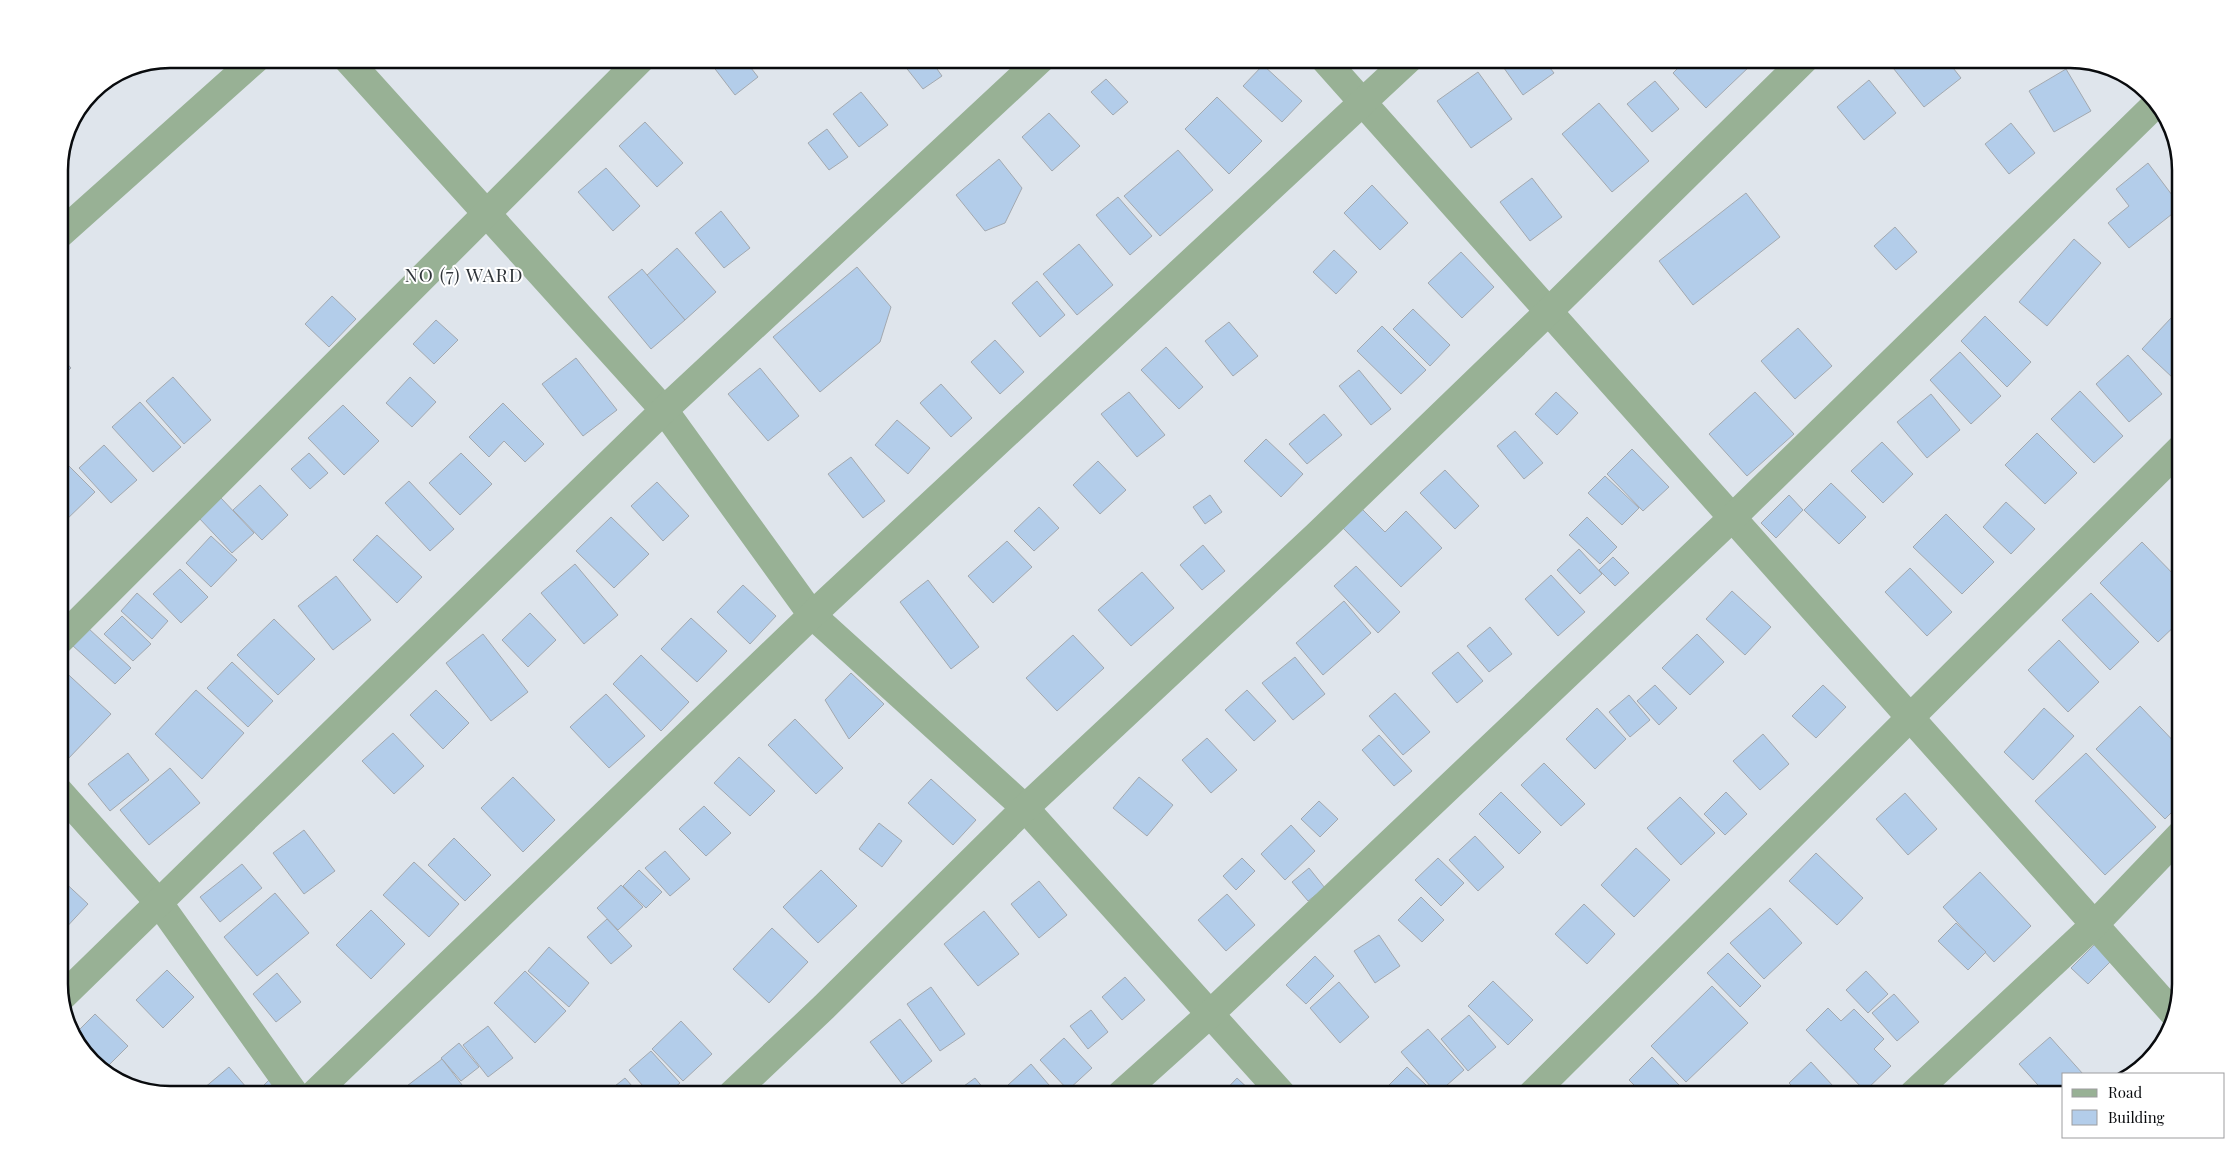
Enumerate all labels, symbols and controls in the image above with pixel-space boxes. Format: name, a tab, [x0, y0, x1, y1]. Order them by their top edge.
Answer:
district label: NO (7) WARD	[405, 261, 523, 287]
legend	[2062, 1073, 2225, 1138]
text: Road	[2108, 1082, 2142, 1102]
text: Building	[2108, 1107, 2165, 1127]

